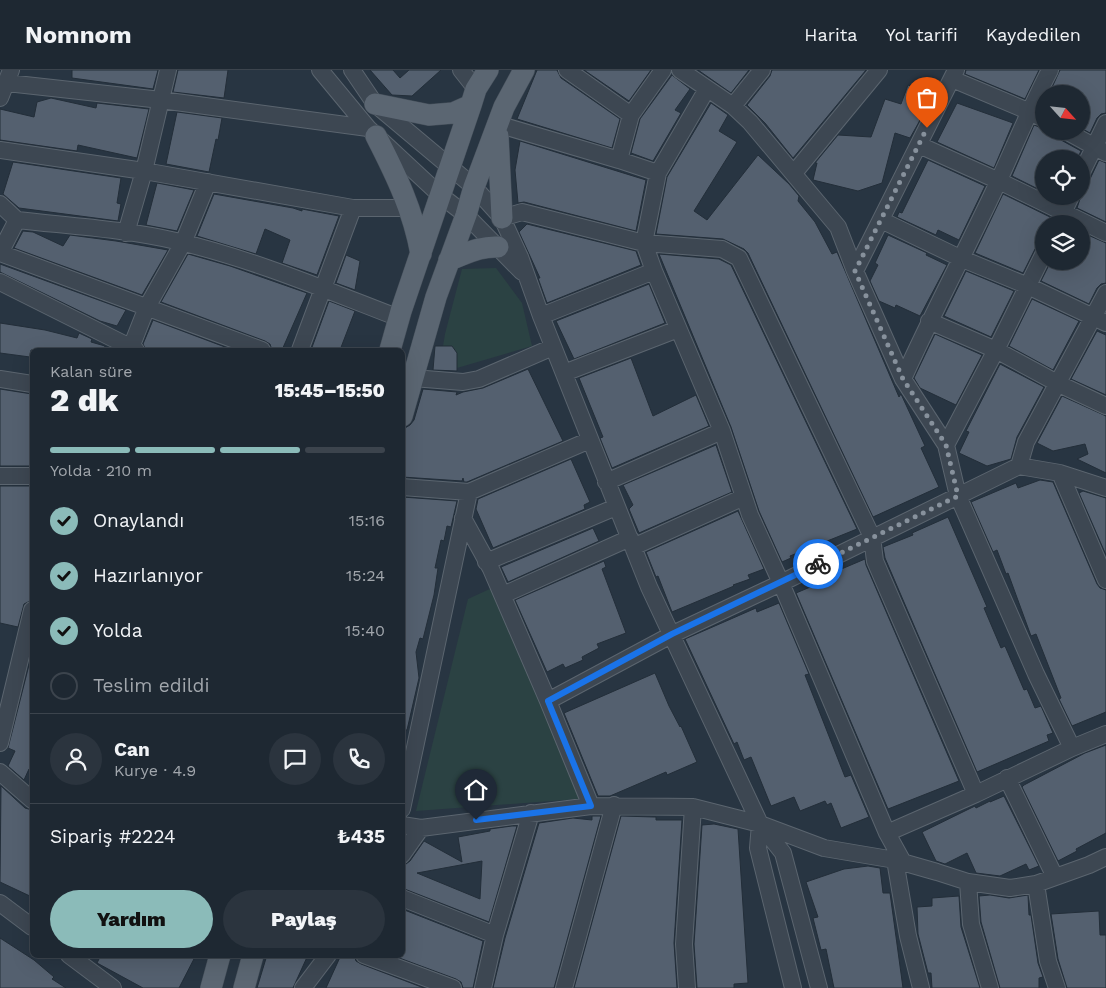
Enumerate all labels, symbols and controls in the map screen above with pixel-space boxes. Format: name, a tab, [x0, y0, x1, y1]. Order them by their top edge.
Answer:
text: Nomnom	[25, 21, 132, 49]
text: Harita	[804, 24, 858, 45]
text: Yol tarifi	[886, 24, 958, 45]
text: Kaydedilen	[986, 24, 1081, 45]
pin	[906, 77, 948, 128]
icon: bag	[913, 84, 941, 112]
north arrow	[1035, 85, 1090, 140]
map controls	[1035, 85, 1090, 270]
button: locate	[1035, 150, 1090, 205]
button: layers	[1035, 215, 1090, 270]
text: Kalan süre	[50, 362, 132, 381]
text: 15:45–15:50	[275, 379, 385, 402]
text: 2 dk	[50, 381, 118, 419]
text: Yolda · 210 m	[50, 461, 152, 480]
icon: check	[50, 507, 78, 535]
text: Onaylandı	[93, 509, 184, 532]
text: 15:16	[349, 511, 385, 530]
courier	[793, 539, 843, 589]
icon: bike	[804, 550, 832, 578]
icon: check	[50, 562, 78, 590]
text: Hazırlanıyor	[93, 564, 203, 587]
text: 15:24	[346, 566, 385, 585]
icon: check	[50, 617, 78, 645]
text: Yolda	[93, 619, 142, 642]
text: 15:40	[345, 621, 385, 640]
text: Teslim edildi	[93, 674, 210, 697]
button: person	[50, 733, 102, 785]
button: chat	[269, 733, 321, 785]
button: phone	[333, 733, 385, 785]
text: Can	[114, 738, 150, 761]
text: Kurye · 4.9	[114, 761, 196, 780]
pin	[455, 769, 497, 820]
icon: home	[462, 776, 490, 804]
text: Sipariş #2224	[50, 825, 176, 848]
text: ₺435	[337, 825, 385, 848]
button: Yardım	[50, 890, 213, 948]
button: Paylaş	[223, 890, 385, 948]

